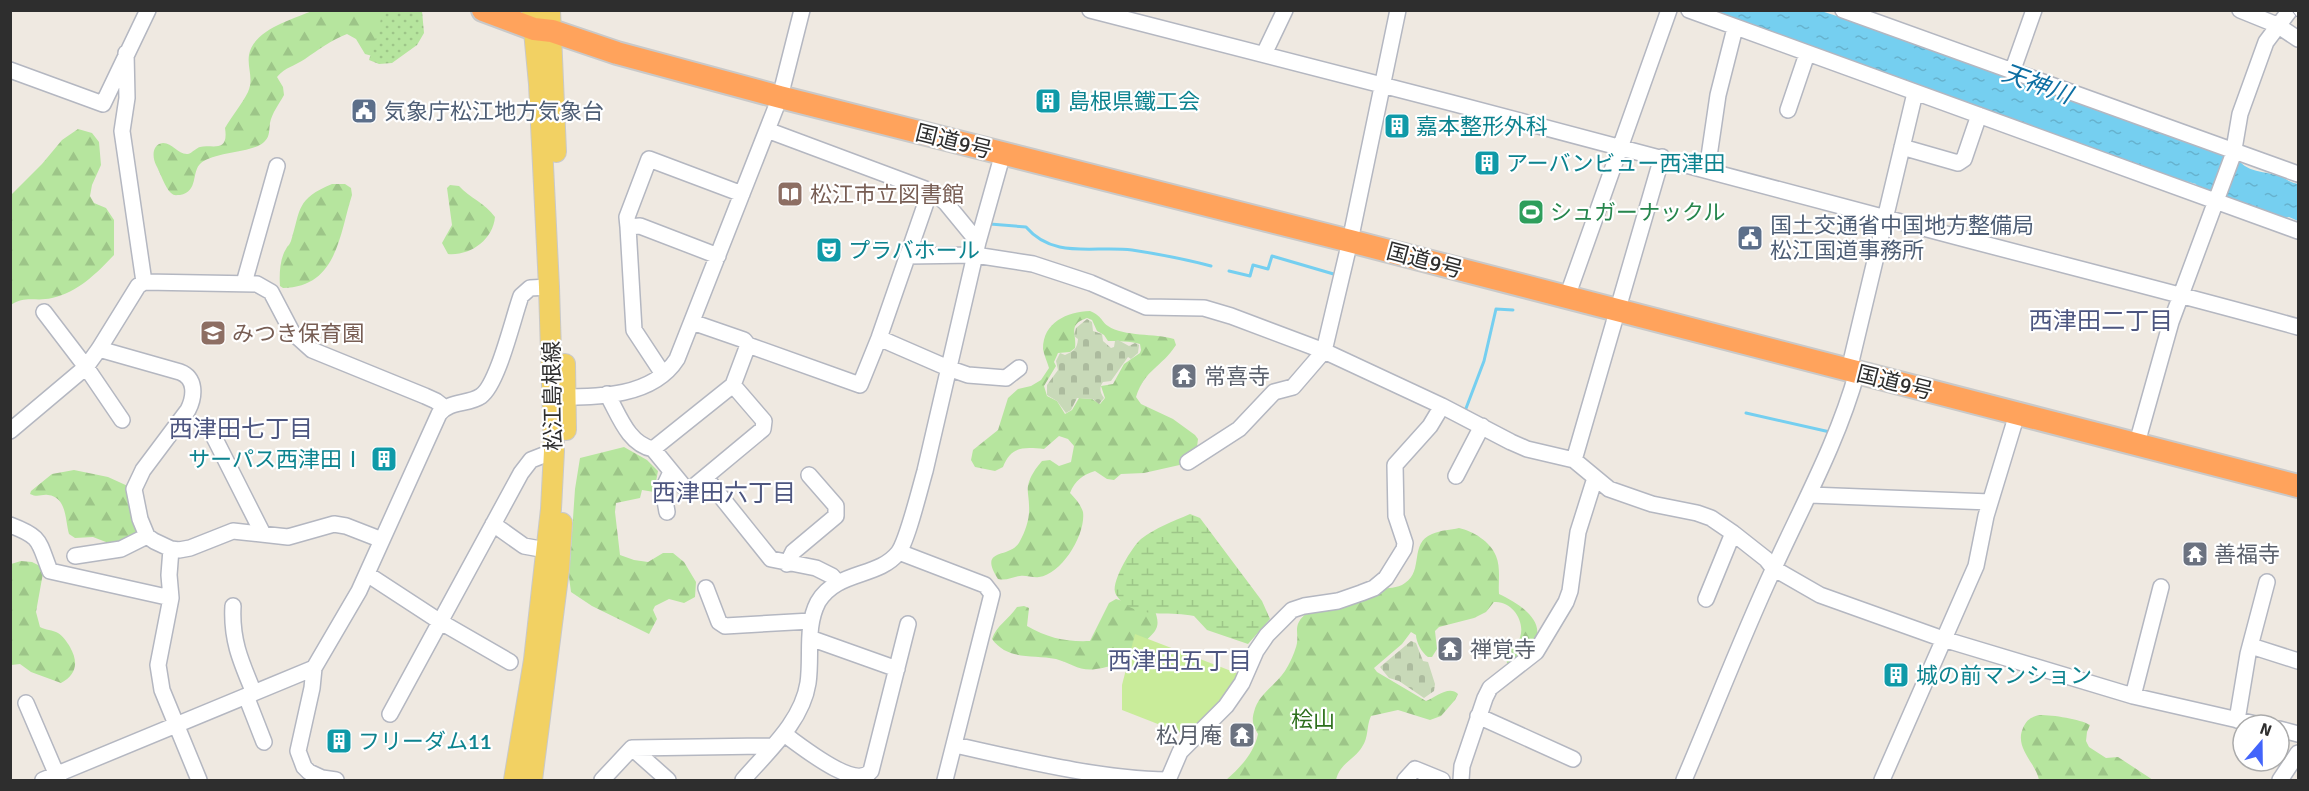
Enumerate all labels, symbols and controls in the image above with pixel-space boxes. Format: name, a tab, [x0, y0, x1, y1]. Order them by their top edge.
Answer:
water label: 天神川	[1998, 58, 2079, 111]
building icon: 島根県鐵工会	[1033, 86, 1063, 116]
place label: 島根県鐵工会	[1068, 88, 1200, 115]
public building icon: 気象庁松江地方気象台	[349, 96, 379, 126]
place label: 気象庁松江地方気象台	[384, 98, 604, 125]
building icon: 嘉本整形外科	[1382, 111, 1412, 141]
place label: 嘉本整形外科	[1416, 113, 1548, 140]
street label: 国道9号	[913, 119, 995, 164]
building icon: アーバンビュー西津田	[1472, 148, 1502, 178]
place label: アーバンビュー西津田	[1506, 150, 1726, 177]
library icon: 松江市立図書館	[775, 179, 805, 209]
place label: 松江市立図書館	[810, 181, 964, 208]
sports icon: シュガーナックル	[1516, 197, 1546, 227]
place label: シュガーナックル	[1550, 199, 1725, 226]
place label: 国土交通省中国地方整備局 松江国道事務所	[1770, 212, 2034, 264]
public building icon: 国土交通省中国地方整備局 松江国道事務所	[1735, 223, 1765, 253]
theatre icon: プラバホール	[814, 235, 844, 265]
place label: プラバホール	[848, 237, 980, 264]
street label: 国道9号	[1384, 237, 1466, 284]
district label: 西津田二丁目	[2029, 306, 2173, 336]
school or university icon: みつき保育園	[198, 318, 228, 348]
place label: みつき保育園	[232, 320, 364, 347]
street label: 松江島根線	[538, 341, 567, 451]
street label: 国道9号	[1854, 360, 1936, 405]
temple icon: 常喜寺	[1169, 361, 1199, 391]
place label: 常喜寺	[1204, 363, 1270, 390]
district label: 西津田七丁目	[169, 414, 313, 444]
building icon: サーパス西津田Ⅰ	[369, 444, 399, 474]
place label: サーパス西津田Ⅰ	[188, 446, 364, 473]
district label: 西津田六丁目	[652, 478, 796, 508]
temple icon: 善福寺	[2180, 539, 2210, 569]
place label: 善福寺	[2214, 541, 2280, 568]
temple icon: 禅覚寺	[1435, 634, 1465, 664]
place label: 禅覚寺	[1470, 636, 1536, 663]
district label: 西津田五丁目	[1108, 646, 1252, 676]
building icon: 城の前マンション	[1881, 660, 1911, 690]
place label: 城の前マンション	[1916, 662, 2092, 689]
park label: 桧山	[1291, 706, 1335, 733]
north arrow	[2231, 713, 2291, 773]
text: N	[2257, 719, 2274, 741]
temple icon: 松月庵	[1227, 720, 1257, 750]
place label: 松月庵	[1156, 722, 1222, 749]
building icon: フリーダム11	[324, 726, 354, 756]
place label: フリーダム11	[358, 728, 492, 755]

